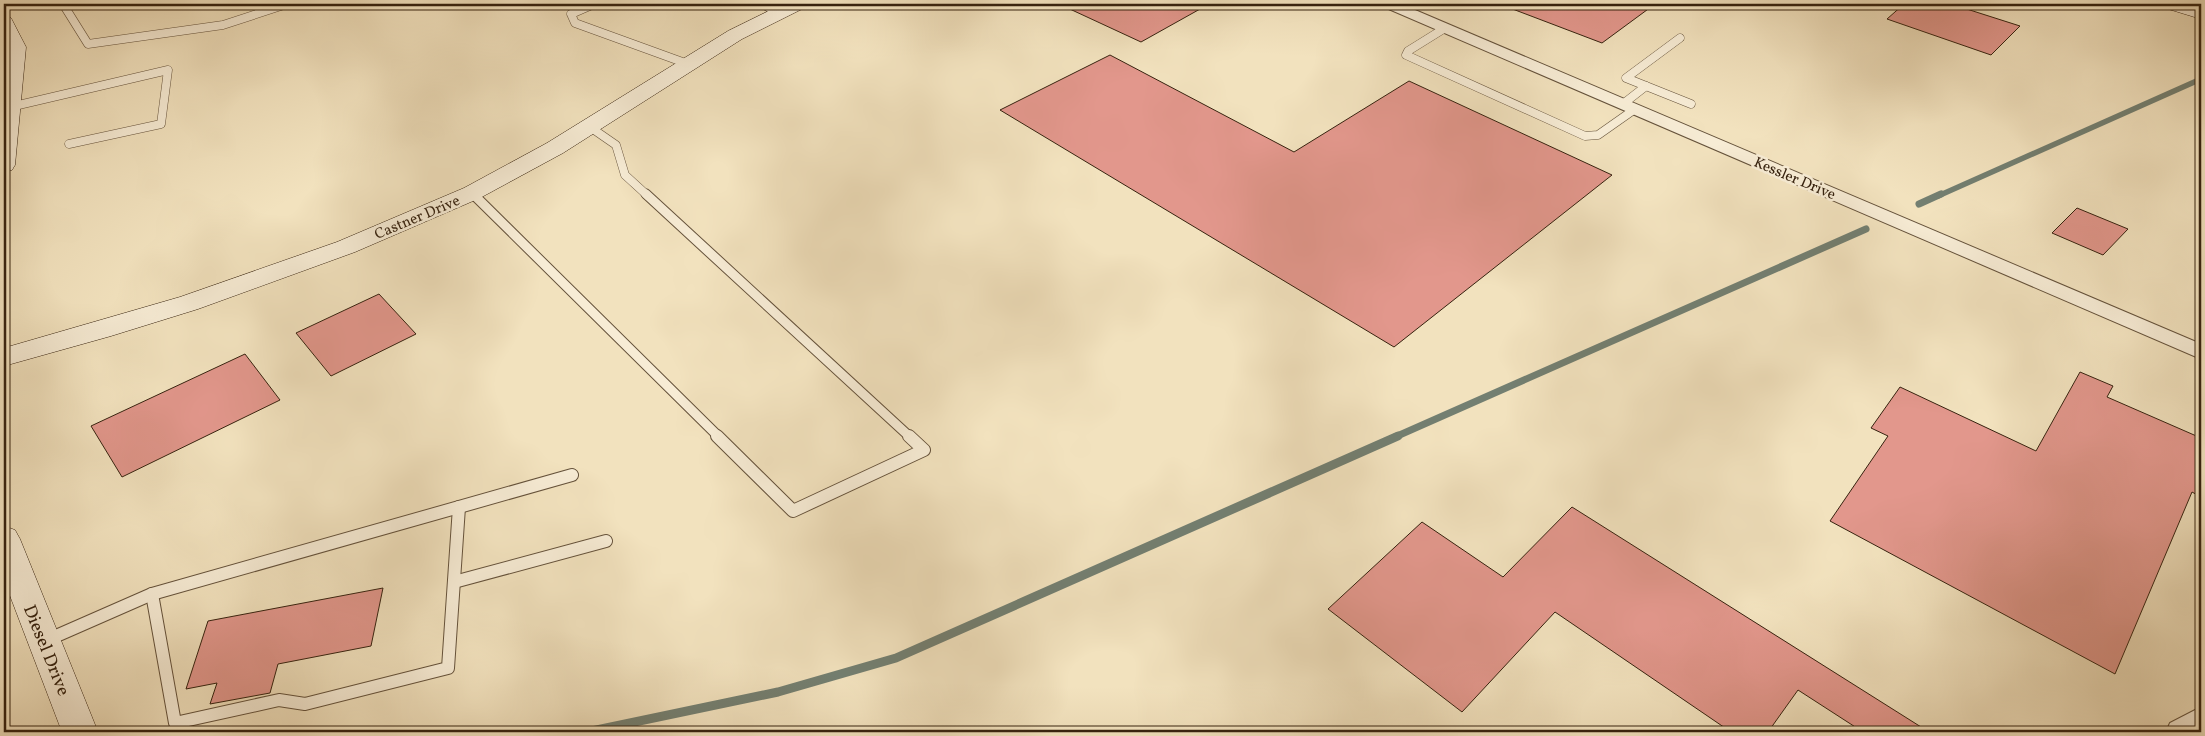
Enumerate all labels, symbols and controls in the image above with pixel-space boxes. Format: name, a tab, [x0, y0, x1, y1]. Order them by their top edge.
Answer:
street label: Kessler Drive	[1750, 153, 1839, 206]
street label: Castner Drive	[372, 191, 464, 246]
street label: Diesel Drive	[16, 601, 75, 700]

